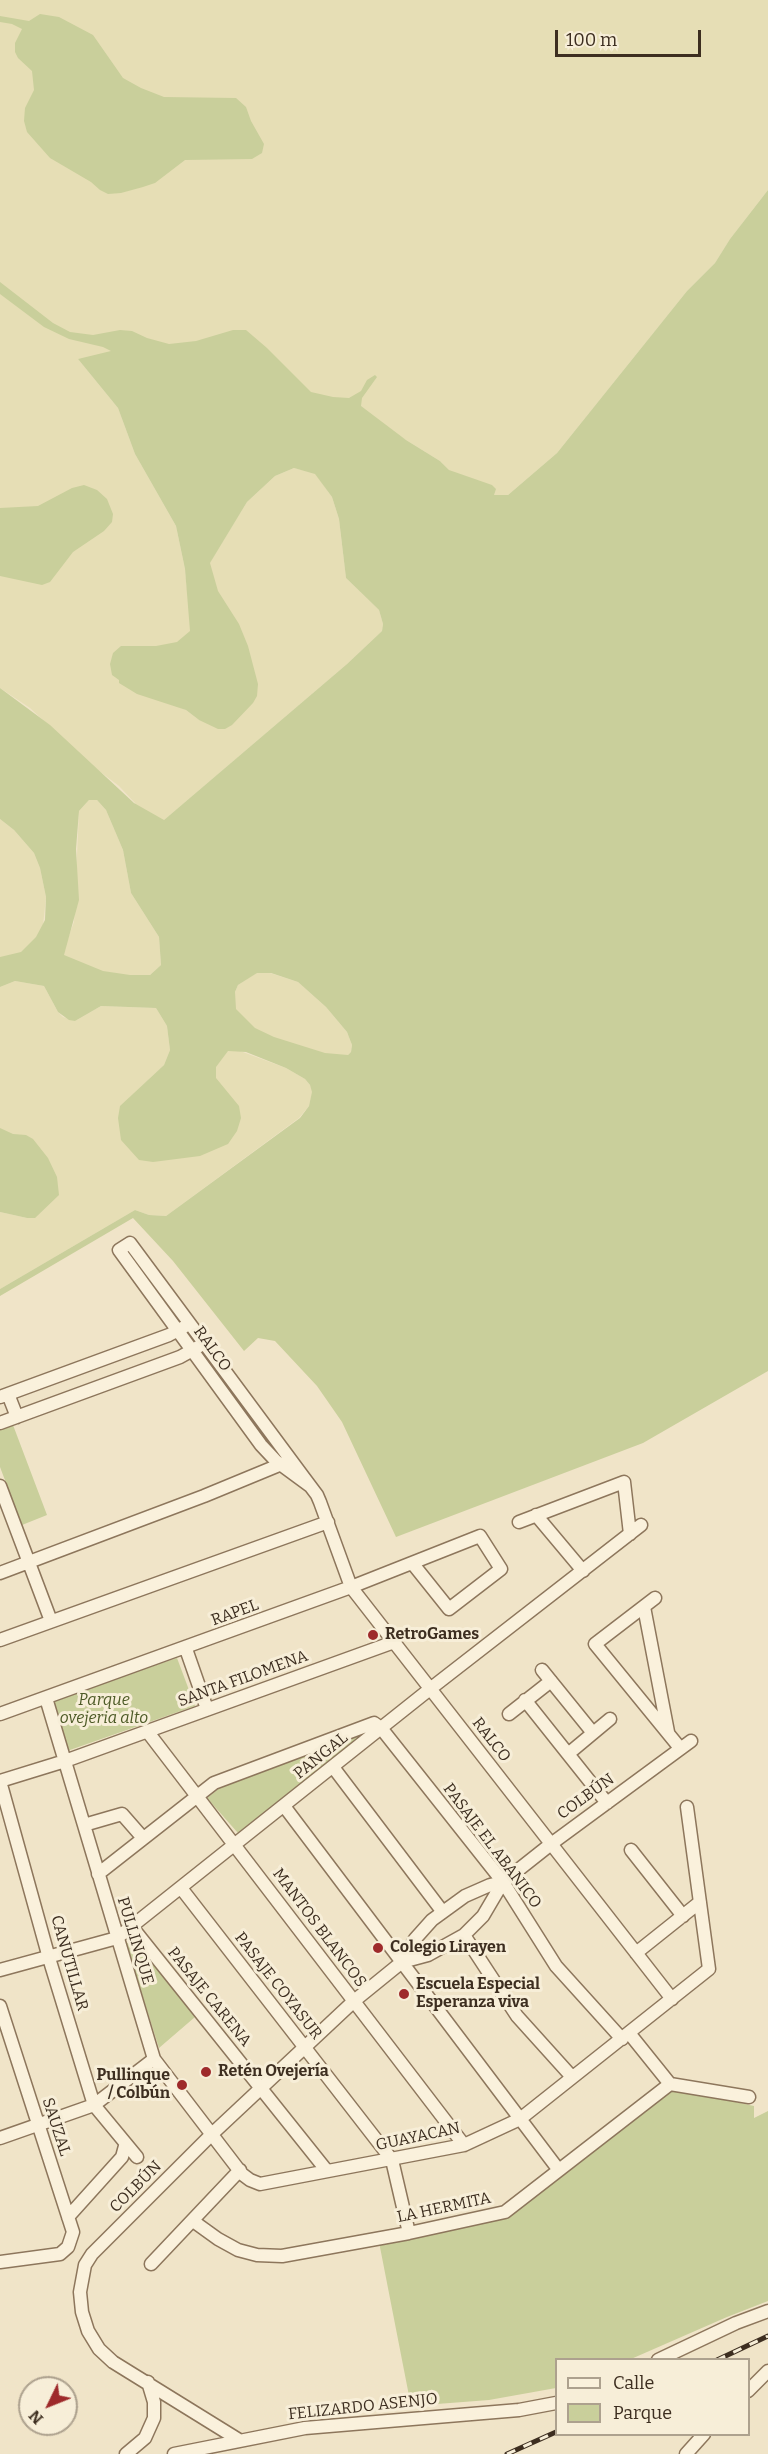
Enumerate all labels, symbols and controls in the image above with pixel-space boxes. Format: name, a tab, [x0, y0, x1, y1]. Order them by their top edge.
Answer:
scale bar	[558, 18, 704, 56]
text: 100 m	[566, 29, 617, 51]
street label: RALCO	[189, 1323, 235, 1375]
street label: RAPEL	[209, 1596, 261, 1630]
place label: RetroGames	[385, 1625, 479, 1645]
marker: RetroGames	[366, 1628, 380, 1642]
street label: SANTA FILOMENA	[175, 1647, 311, 1711]
park label: Parque ovejeria alto	[60, 1691, 148, 1729]
street label: RALCO	[468, 1714, 514, 1766]
street label: PANGAL	[290, 1729, 352, 1783]
street label: COLBÚN	[554, 1770, 618, 1824]
street label: PASAJE EL ABANICO	[439, 1780, 545, 1912]
street label: MANTOS BLANCOS	[268, 1865, 370, 1991]
street label: PULLINQUE	[113, 1895, 157, 1987]
street label: CANUTILLAR	[46, 1913, 92, 2013]
street label: PASAJE COYASUR	[230, 1929, 326, 2043]
place label: Colegio Lirayen	[390, 1938, 506, 1958]
marker: Colegio Lirayen	[371, 1941, 385, 1955]
street label: PASAJE CARENA	[163, 1943, 255, 2051]
place label: Escuela Especial Esperanza viva	[416, 1975, 540, 2013]
marker: Escuela Especial Esperanza viva	[397, 1987, 411, 2001]
place label: Retén Ovejería	[218, 2062, 329, 2082]
marker: Retén Ovejería	[199, 2065, 213, 2079]
place label: Pullinque / Colbún	[97, 2066, 170, 2104]
marker: Pullinque / Colbún	[175, 2078, 189, 2092]
street label: SAUZAL	[38, 2095, 74, 2159]
street label: GUAYACAN	[374, 2119, 462, 2155]
street label: COLBÚN	[106, 2157, 166, 2217]
street label: LA HERMITA	[395, 2189, 493, 2227]
legend	[555, 2358, 750, 2436]
text: Calle	[613, 2372, 654, 2394]
north arrow	[18, 2376, 78, 2436]
street label: FELIZARDO ASENJO	[287, 2390, 439, 2424]
text: Parque	[613, 2402, 672, 2424]
text: N	[25, 2406, 47, 2428]

